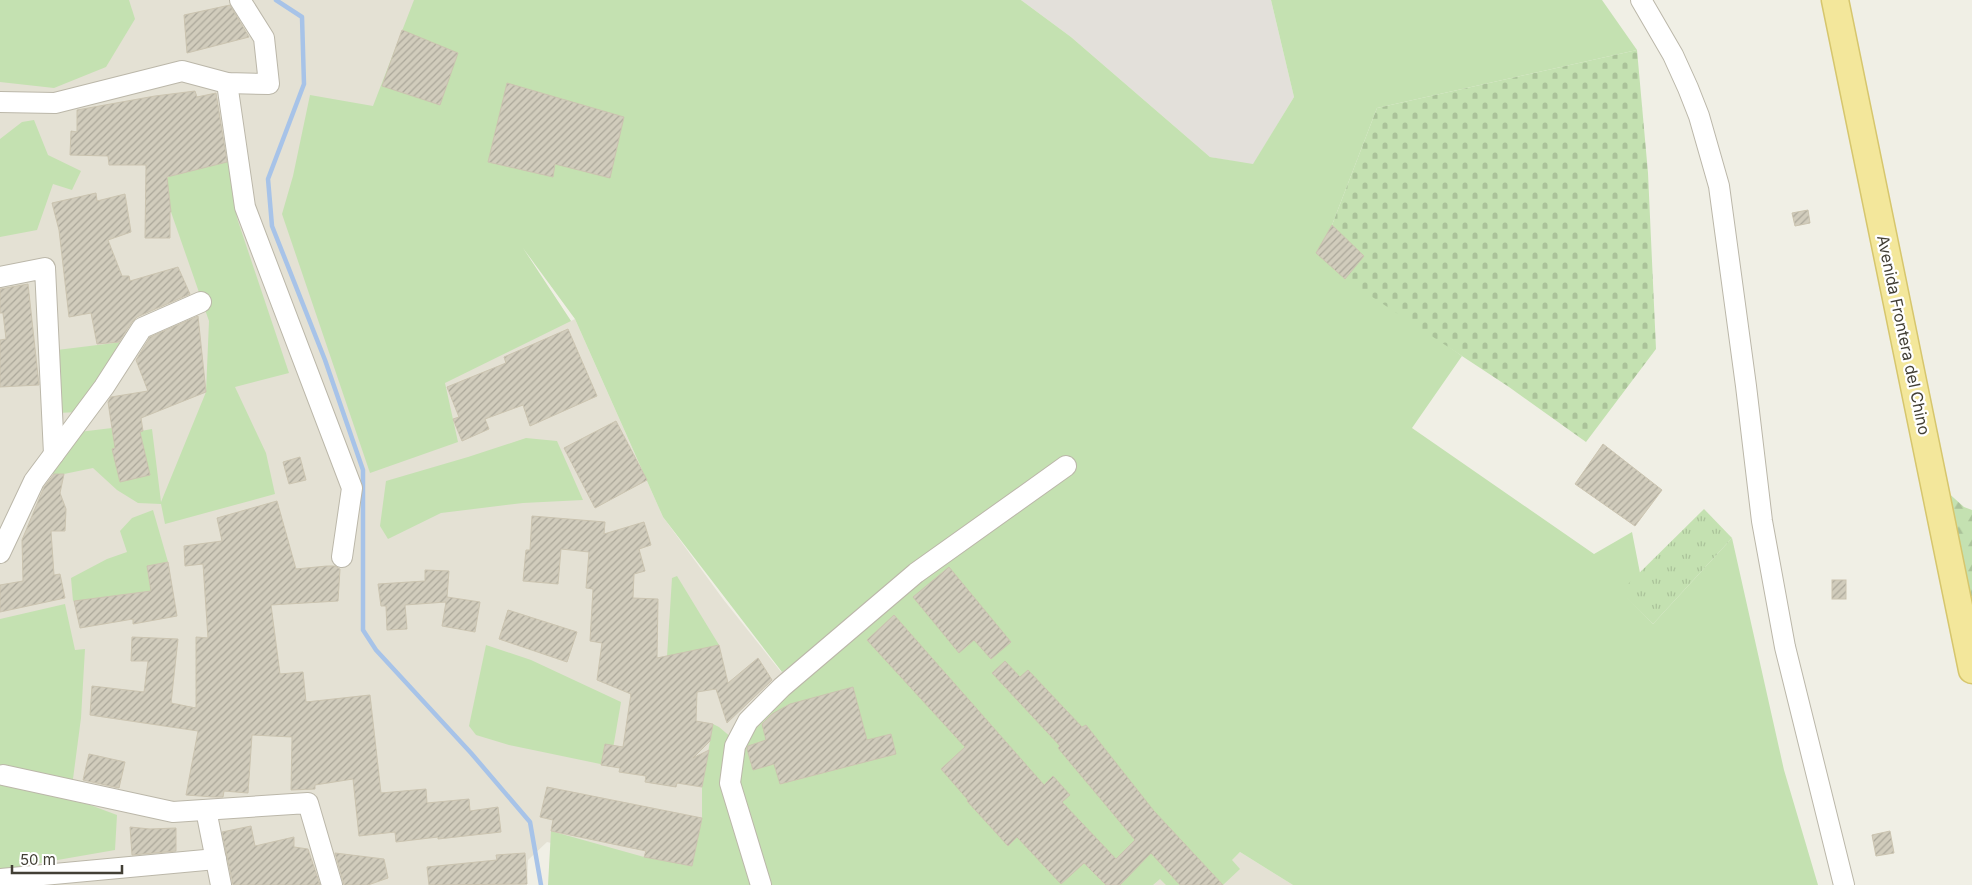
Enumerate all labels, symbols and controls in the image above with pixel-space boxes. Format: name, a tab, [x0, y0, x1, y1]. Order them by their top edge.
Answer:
street label: Avenida Frontera del Chino	[1873, 233, 1935, 437]
scale bar	[12, 842, 122, 874]
text: 50 m	[20, 850, 56, 869]

